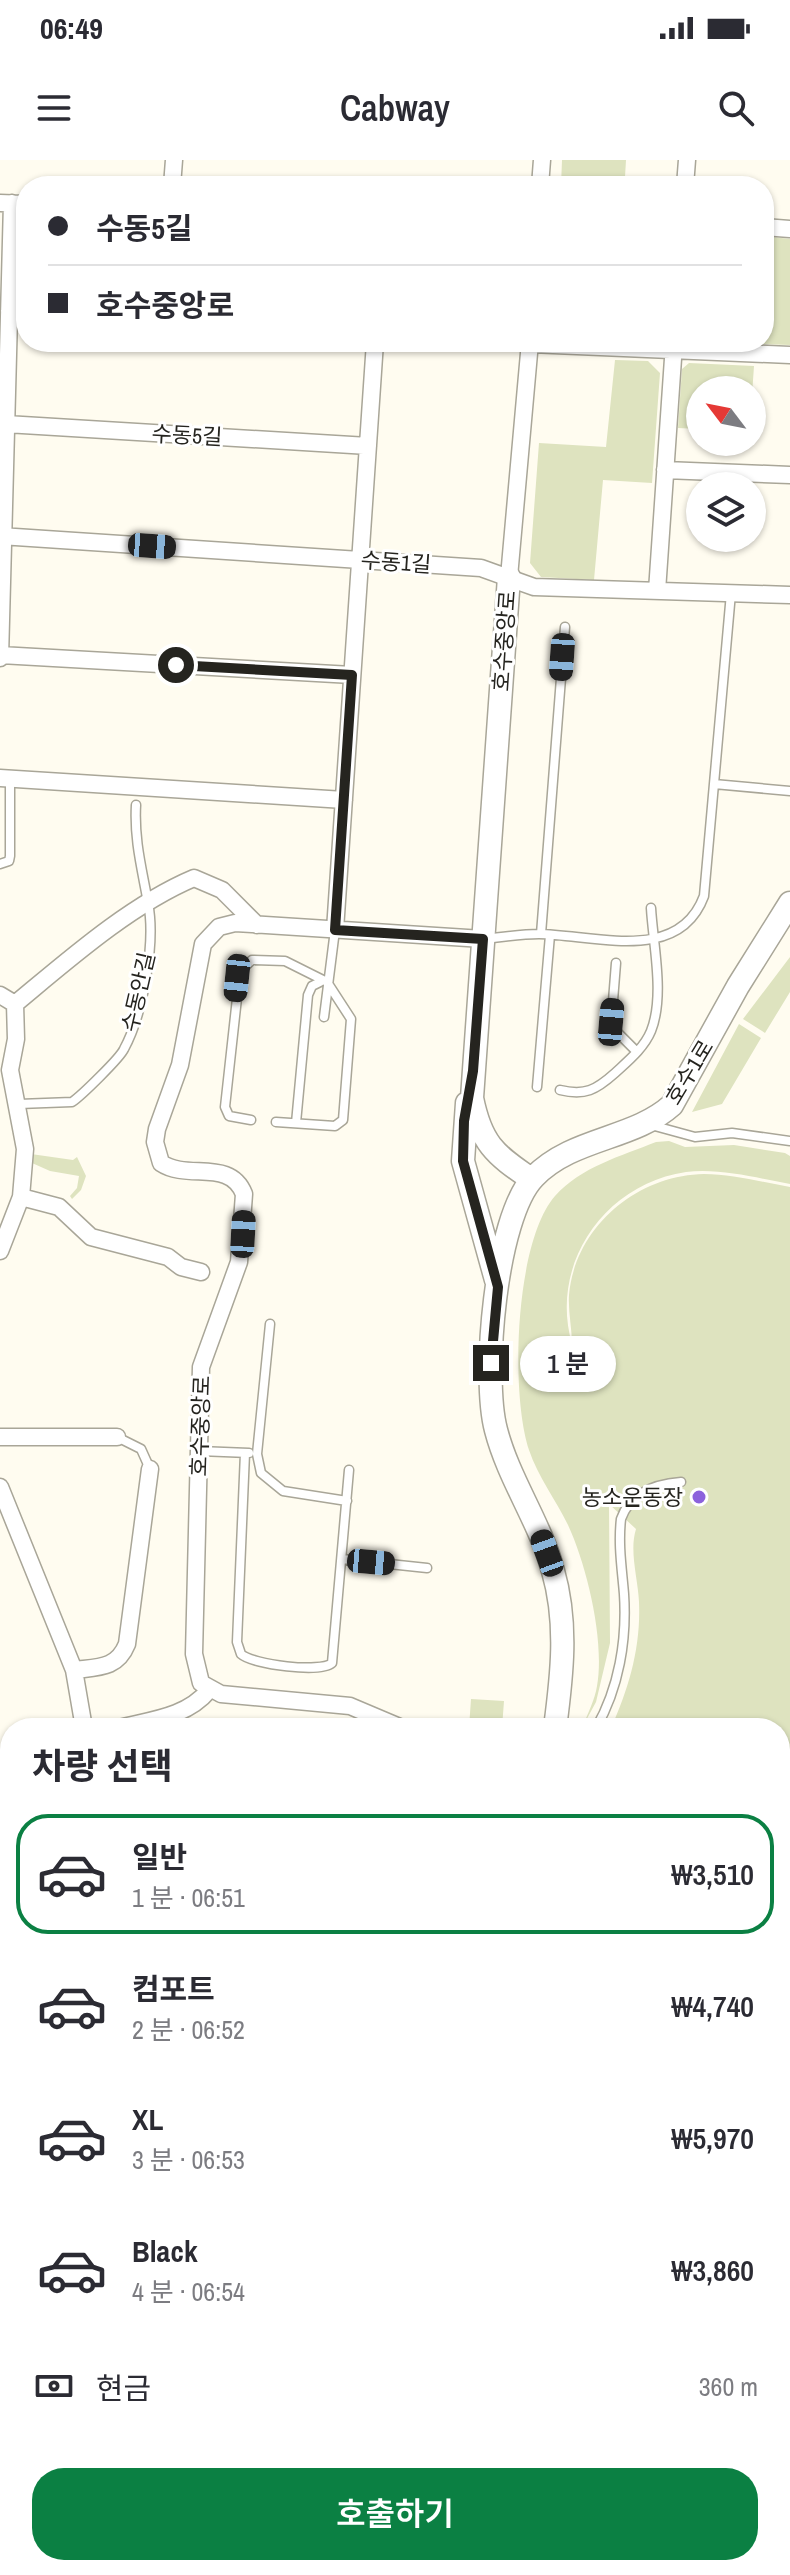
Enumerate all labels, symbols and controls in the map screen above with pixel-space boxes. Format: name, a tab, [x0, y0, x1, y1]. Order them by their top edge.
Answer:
text: 06:49	[40, 8, 103, 48]
text: Cabway	[340, 84, 450, 132]
icon: menu	[32, 86, 76, 130]
icon: search	[714, 86, 758, 130]
text: 수동5길	[96, 208, 192, 248]
text: 호수중앙로	[96, 285, 234, 325]
north arrow	[686, 376, 766, 456]
map controls	[686, 376, 766, 552]
street label: 수동5길	[151, 418, 223, 452]
button: layers	[686, 472, 766, 552]
car	[127, 532, 177, 560]
street label: 수동1길	[360, 545, 432, 579]
street label: 호수중앙로	[486, 589, 522, 693]
car	[548, 632, 576, 682]
route start	[158, 647, 194, 683]
street label: 수동안길	[114, 949, 162, 1035]
car	[223, 953, 251, 1003]
car	[597, 997, 625, 1047]
street label: 호수1로	[658, 1034, 720, 1110]
car	[230, 1209, 256, 1259]
callout: 1 분	[519, 1335, 615, 1391]
route end	[473, 1345, 509, 1381]
text: 1 분	[547, 1346, 589, 1381]
street label: 호수중앙로	[183, 1375, 217, 1477]
place label: 농소운동장	[582, 1482, 683, 1512]
marker: 농소운동장	[690, 1488, 708, 1506]
car	[528, 1526, 566, 1580]
car	[346, 1548, 396, 1576]
text: 차량 선택	[32, 1742, 173, 1790]
text: 일반	[132, 1837, 187, 1877]
icon: car	[36, 1838, 108, 1910]
text: ₩3,510	[671, 1854, 754, 1894]
text: 1 분 · 06:51	[132, 1880, 245, 1915]
text: 컴포트	[132, 1969, 215, 2009]
icon: car	[36, 1970, 108, 2042]
text: ₩4,740	[671, 1986, 754, 2026]
text: 2 분 · 06:52	[132, 2012, 245, 2047]
text: XL	[132, 2099, 163, 2139]
icon: car	[36, 2102, 108, 2174]
text: ₩5,970	[671, 2118, 754, 2158]
text: 3 분 · 06:53	[132, 2142, 245, 2177]
text: Black	[132, 2231, 198, 2271]
icon: car	[36, 2234, 108, 2306]
text: ₩3,860	[671, 2250, 754, 2290]
text: 4 분 · 06:54	[132, 2274, 245, 2309]
icon: cash	[32, 2364, 76, 2408]
text: 현금	[96, 2368, 151, 2408]
text: 360 m	[699, 2369, 758, 2404]
button: 호출하기	[32, 2468, 758, 2560]

